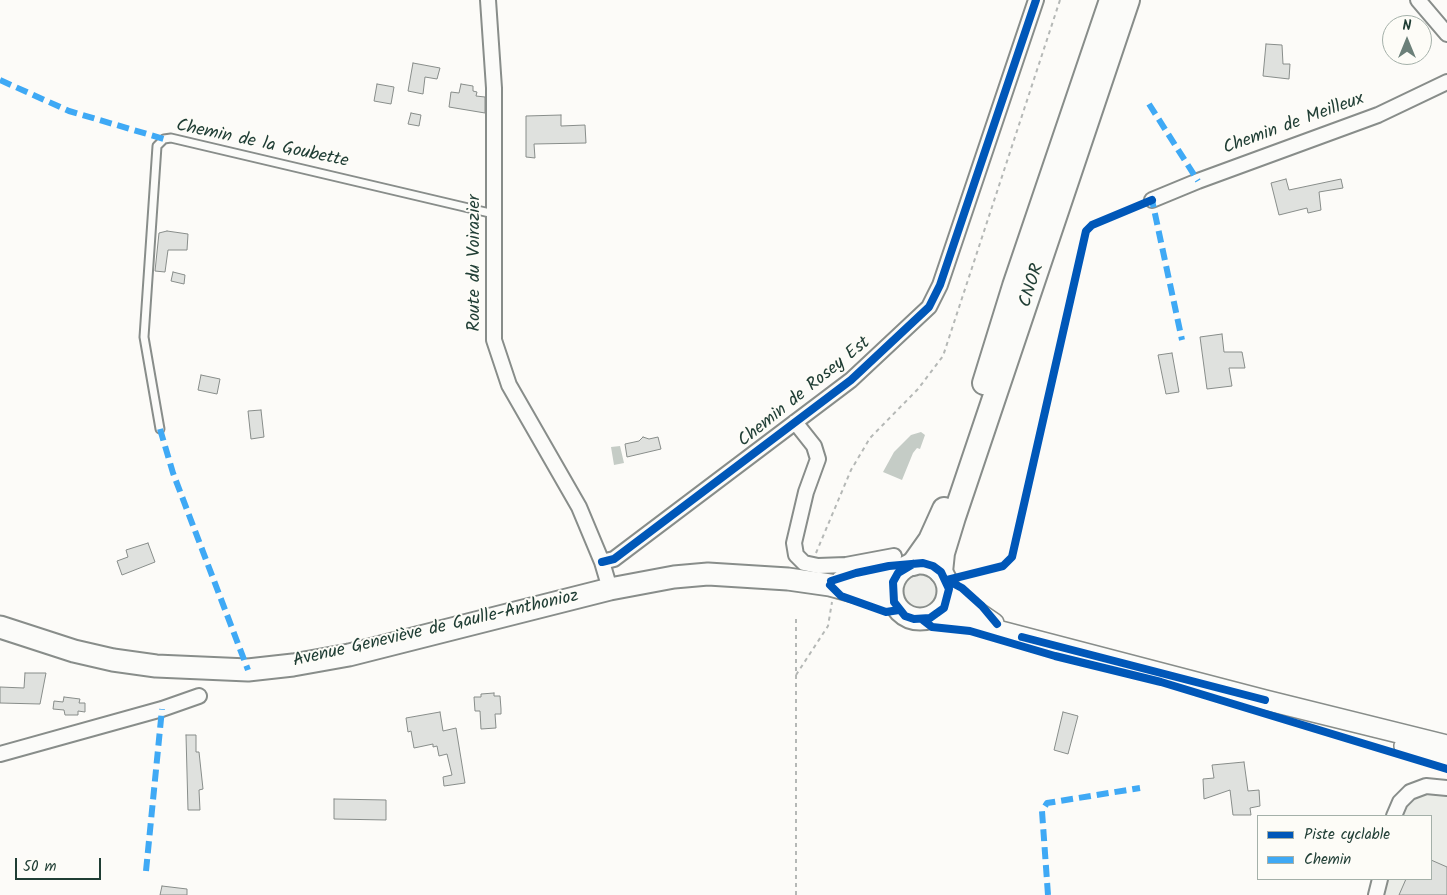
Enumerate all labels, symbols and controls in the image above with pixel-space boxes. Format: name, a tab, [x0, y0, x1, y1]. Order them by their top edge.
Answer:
north arrow	[1382, 15, 1432, 65]
text: N	[1403, 15, 1411, 37]
street label: Chemin de Meilleux	[1221, 90, 1367, 160]
street label: Chemin de la Goubette	[174, 116, 350, 174]
street label: Route du Voirazier	[465, 194, 487, 332]
street label: CNOR	[1016, 261, 1050, 311]
street label: Chemin de Rosey Est	[735, 333, 875, 453]
street label: Avenue Geneviève de Gaulle-Anthonioz	[291, 587, 581, 673]
legend	[1257, 815, 1432, 880]
text: Piste cyclable	[1304, 823, 1390, 847]
scale bar	[18, 848, 104, 880]
text: Chemin	[1304, 848, 1351, 872]
text: 50 m	[23, 855, 57, 879]

